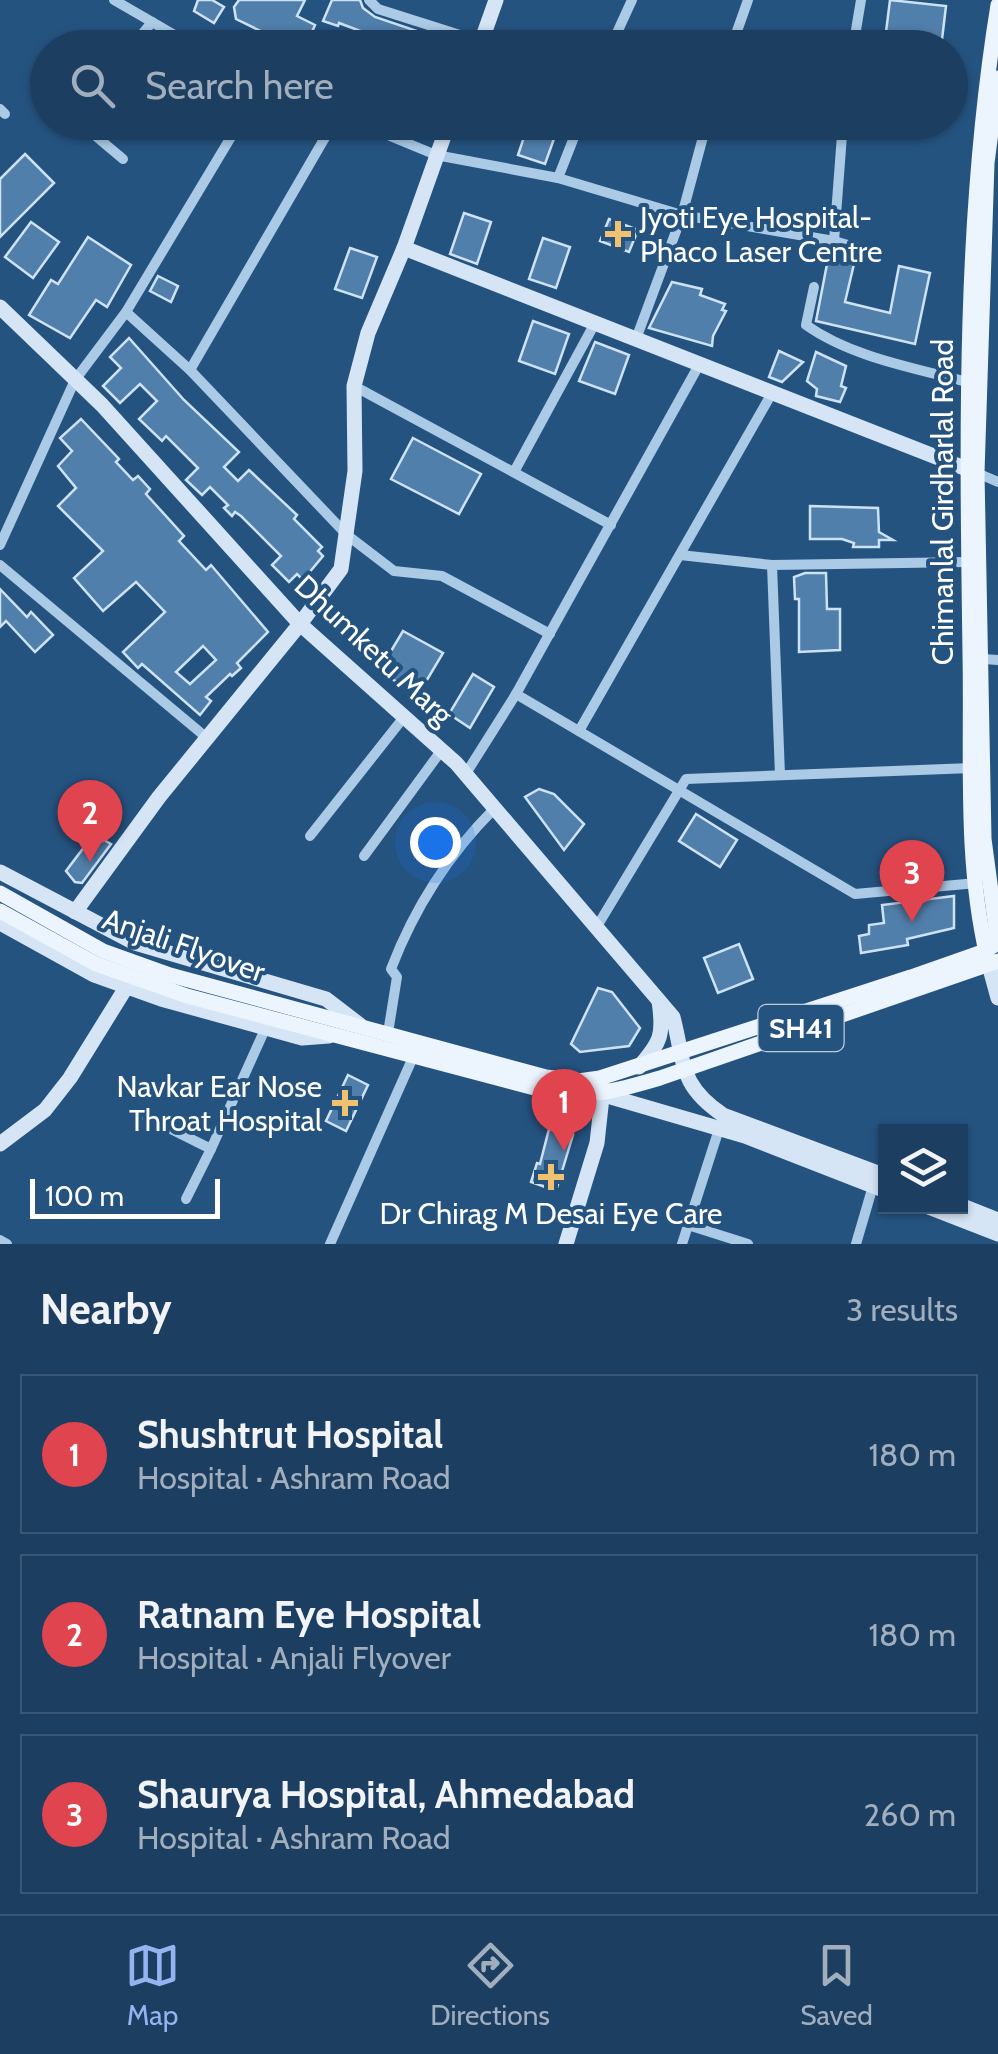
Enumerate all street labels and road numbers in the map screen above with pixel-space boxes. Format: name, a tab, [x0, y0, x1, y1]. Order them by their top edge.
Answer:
street label: Chimanlal Girdharlal Road	[924, 339, 961, 665]
street label: Dhumketu Marg	[287, 567, 462, 734]
street label: Anjali Flyover	[98, 900, 270, 990]
road number: SH41	[758, 1005, 844, 1051]

